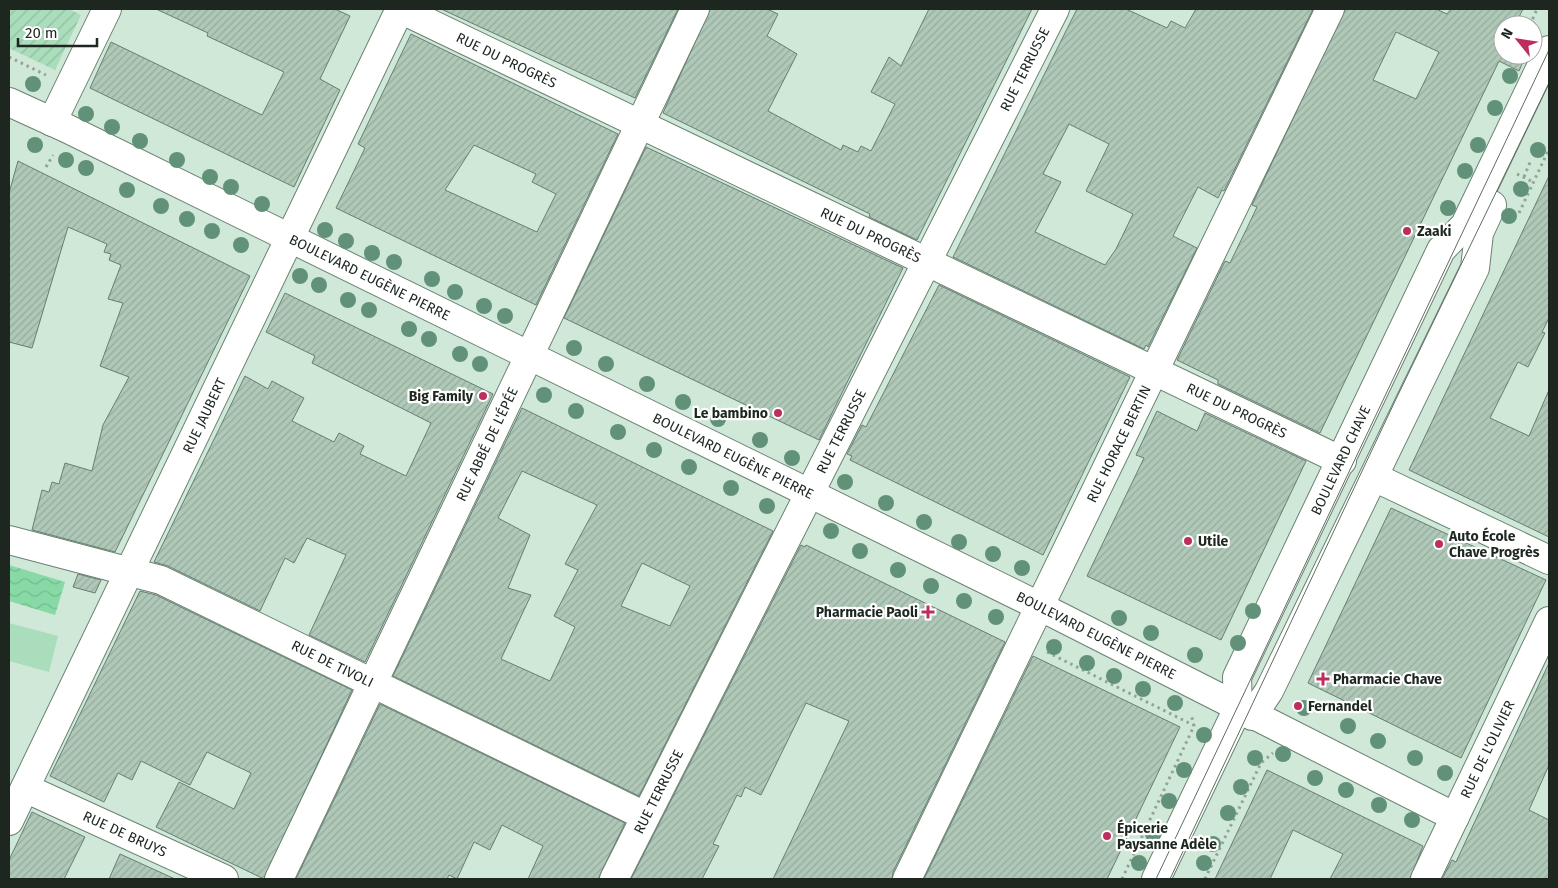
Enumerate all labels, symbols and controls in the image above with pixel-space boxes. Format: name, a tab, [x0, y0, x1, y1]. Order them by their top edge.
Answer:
scale bar	[18, 15, 96, 47]
north arrow	[1493, 15, 1543, 65]
text: 20 m	[25, 24, 58, 42]
street label: RUE TERRUSSE	[997, 24, 1053, 114]
text: N	[1497, 25, 1517, 42]
street label: RUE DU PROGRÈS	[453, 29, 560, 92]
street label: RUE DU PROGRÈS	[817, 204, 924, 267]
place label: Zaaki	[1417, 223, 1451, 240]
marker: Zaaki	[1401, 225, 1413, 237]
street label: BOULEVARD EUGÈNE PIERRE	[286, 231, 453, 324]
street label: RUE JAUBERT	[179, 375, 230, 456]
street label: RUE DU PROGRÈS	[1183, 380, 1290, 442]
street label: RUE HORACE BERTIN	[1083, 382, 1155, 506]
street label: RUE ABBÉ DE L'ÉPÉE	[453, 384, 522, 504]
street label: RUE TERRUSSE	[813, 386, 870, 476]
place label: Big Family	[409, 388, 474, 405]
marker: Big Family	[477, 390, 489, 402]
street label: BOULEVARD CHAVE	[1308, 403, 1374, 518]
place label: Le bambino	[694, 405, 768, 422]
marker: Le bambino	[772, 407, 784, 419]
street label: BOULEVARD EUGÈNE PIERRE	[650, 410, 816, 503]
place label: Auto École Chave Progrès	[1448, 527, 1540, 561]
place label: Utile	[1198, 533, 1229, 550]
marker: Utile	[1182, 535, 1194, 547]
marker: Auto École Chave Progrès	[1433, 538, 1445, 550]
street label: BOULEVARD EUGÈNE PIERRE	[1013, 588, 1179, 683]
place label: Pharmacie Paoli	[816, 604, 918, 621]
marker: Pharmacie Paoli	[922, 606, 934, 618]
street label: RUE DE TIVOLI	[289, 637, 376, 691]
place label: Pharmacie Chave	[1333, 671, 1442, 688]
marker: Pharmacie Chave	[1317, 673, 1329, 685]
street label: RUE DE L'OLIVIER	[1457, 697, 1519, 801]
place label: Fernandel	[1308, 698, 1373, 715]
marker: Fernandel	[1292, 700, 1304, 712]
street label: RUE TERRUSSE	[630, 747, 687, 837]
street label: RUE DE BRUYS	[80, 808, 170, 861]
place label: Épicerie Paysanne Adèle	[1117, 819, 1217, 853]
marker: Épicerie Paysanne Adèle	[1101, 830, 1113, 842]

